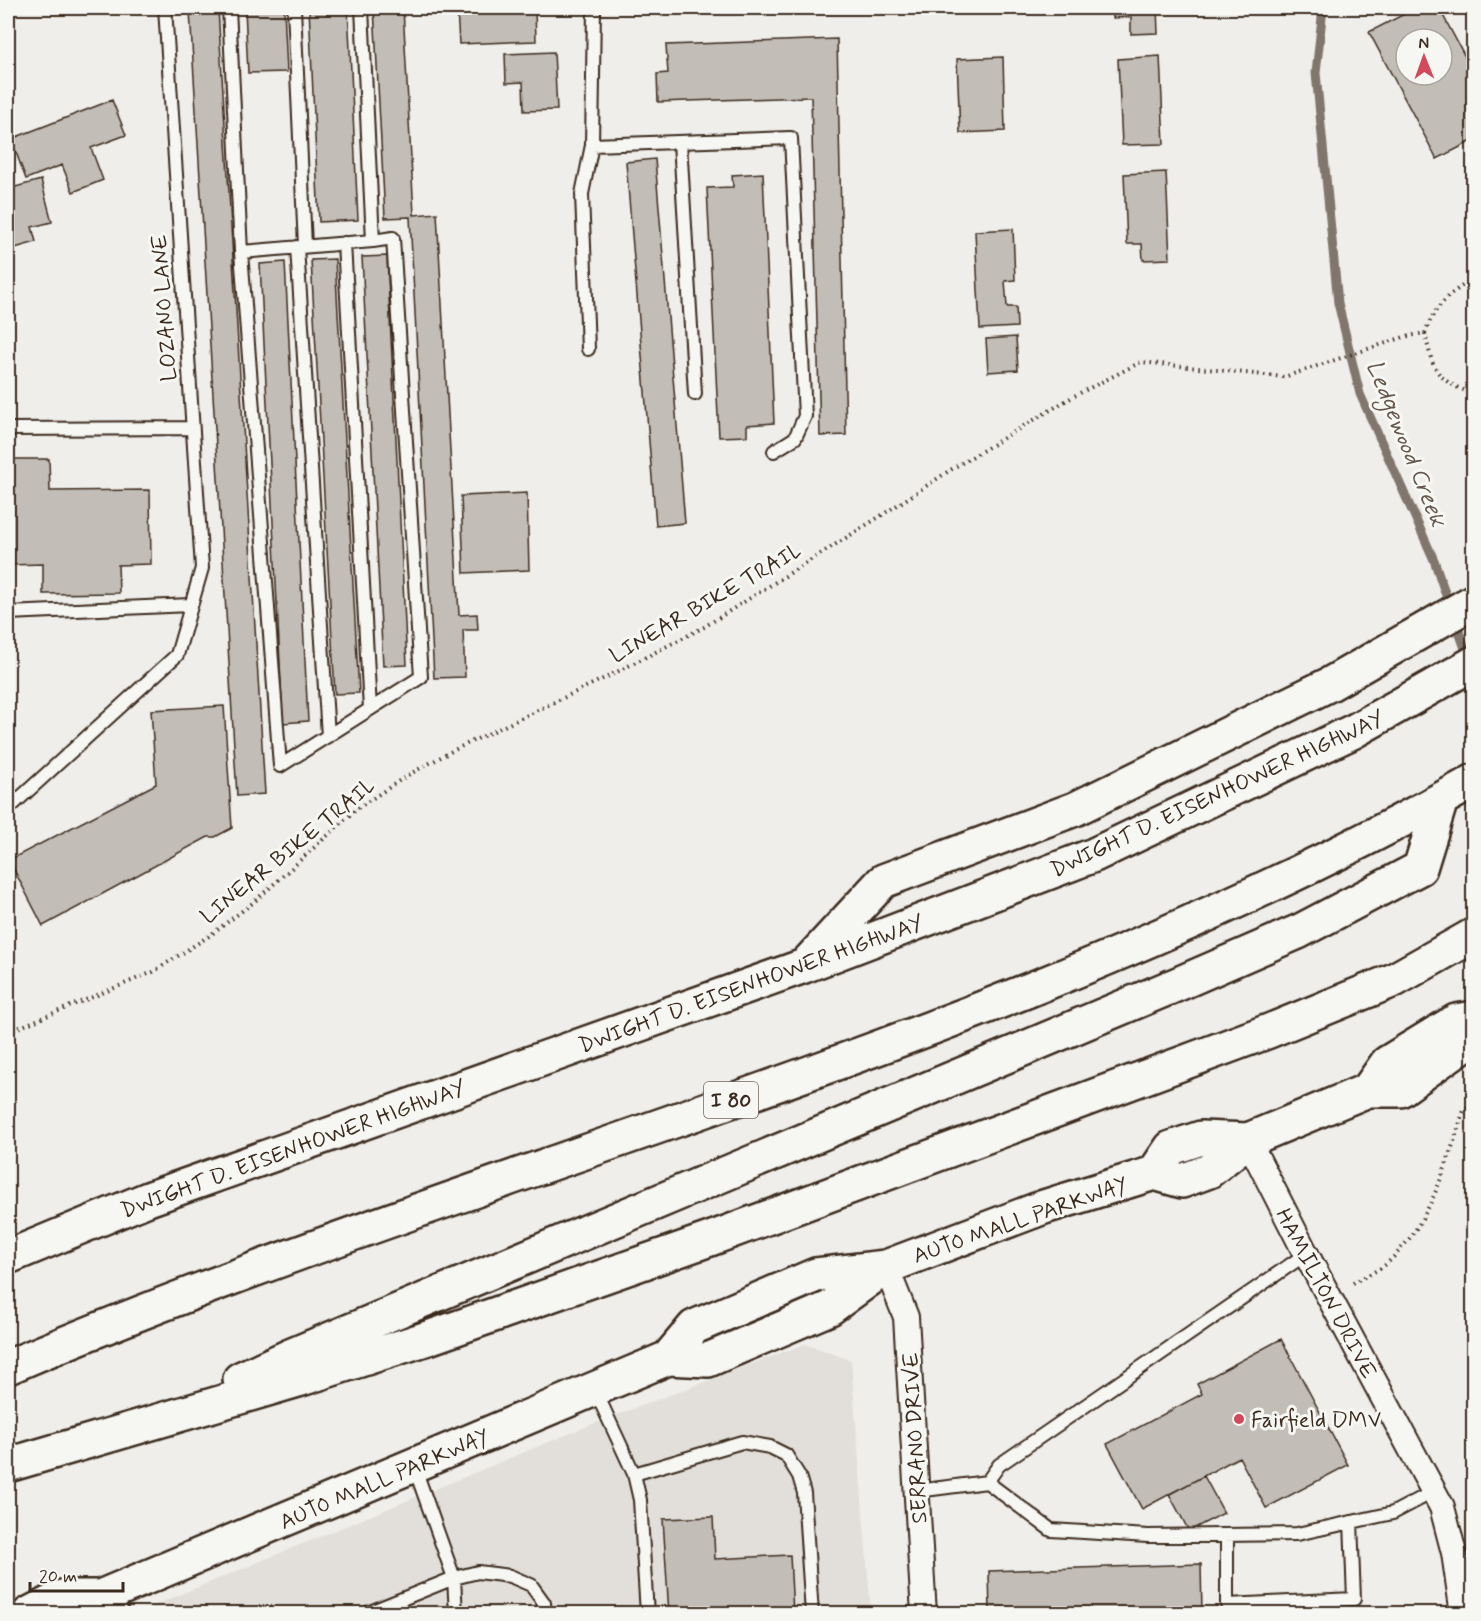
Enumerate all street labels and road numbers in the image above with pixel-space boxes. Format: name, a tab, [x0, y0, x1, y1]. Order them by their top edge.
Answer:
street label: LOZANO LANE	[146, 233, 184, 382]
street label: LINEAR BIKE TRAIL	[605, 537, 807, 670]
street label: DWIGHT D. EISENHOWER HIGHWAY	[1046, 705, 1389, 885]
street label: LINEAR BIKE TRAIL	[195, 772, 381, 931]
street label: DWIGHT D. EISENHOWER HIGHWAY	[575, 909, 928, 1061]
street label: DWIGHT D. EISENHOWER HIGHWAY	[117, 1074, 470, 1226]
road number: I 80	[704, 1082, 758, 1118]
street label: AUTO MALL PARKWAY	[910, 1171, 1132, 1271]
street label: HAMILTON DRIVE	[1268, 1204, 1382, 1384]
street label: SERRANO DRIVE	[898, 1352, 934, 1524]
street label: AUTO MALL PARKWAY	[276, 1423, 494, 1537]

